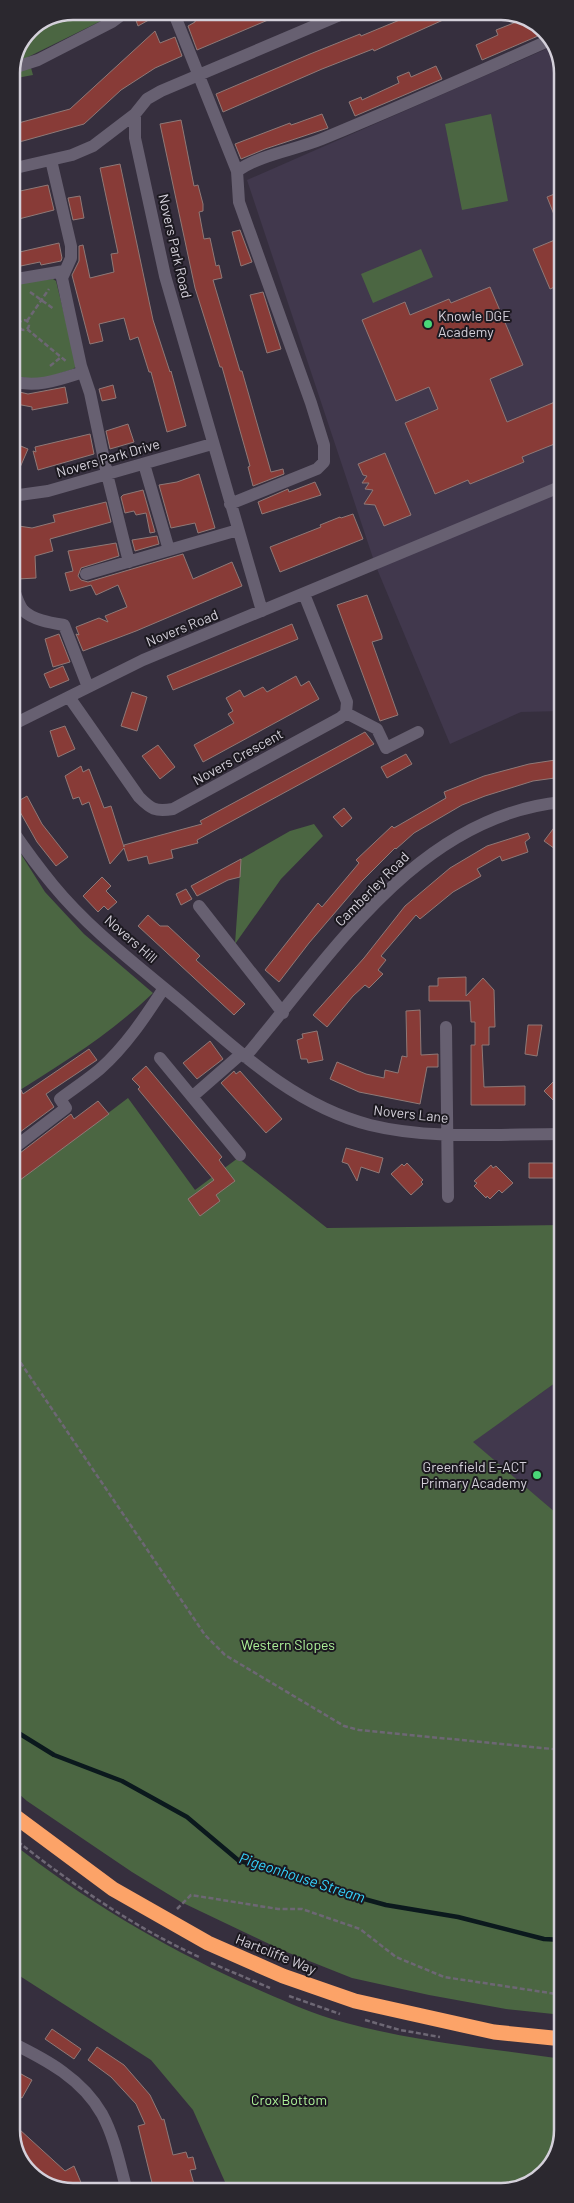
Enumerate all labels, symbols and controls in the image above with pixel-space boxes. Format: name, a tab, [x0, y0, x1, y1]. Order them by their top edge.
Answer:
street label: Novers Park Road	[155, 192, 196, 300]
place label: Knowle DGE Academy	[438, 307, 511, 340]
marker: Knowle DGE Academy	[422, 318, 434, 330]
street label: Novers Park Drive	[54, 435, 162, 480]
street label: Novers Road	[143, 605, 220, 650]
street label: Novers Crescent	[190, 725, 286, 788]
street label: Camberley Road	[331, 848, 412, 929]
street label: Novers Hill	[101, 911, 161, 966]
street label: Novers Lane	[373, 1101, 449, 1126]
place label: Greenfield E-ACT Primary Academy	[421, 1458, 528, 1491]
marker: Greenfield E-ACT Primary Academy	[531, 1469, 543, 1481]
park label: Western Slopes	[241, 1636, 335, 1653]
water label: Pigeonhouse Stream	[237, 1848, 368, 1906]
street label: Hartcliffe Way	[233, 1930, 319, 1978]
park label: Crox Bottom	[251, 2091, 327, 2108]

